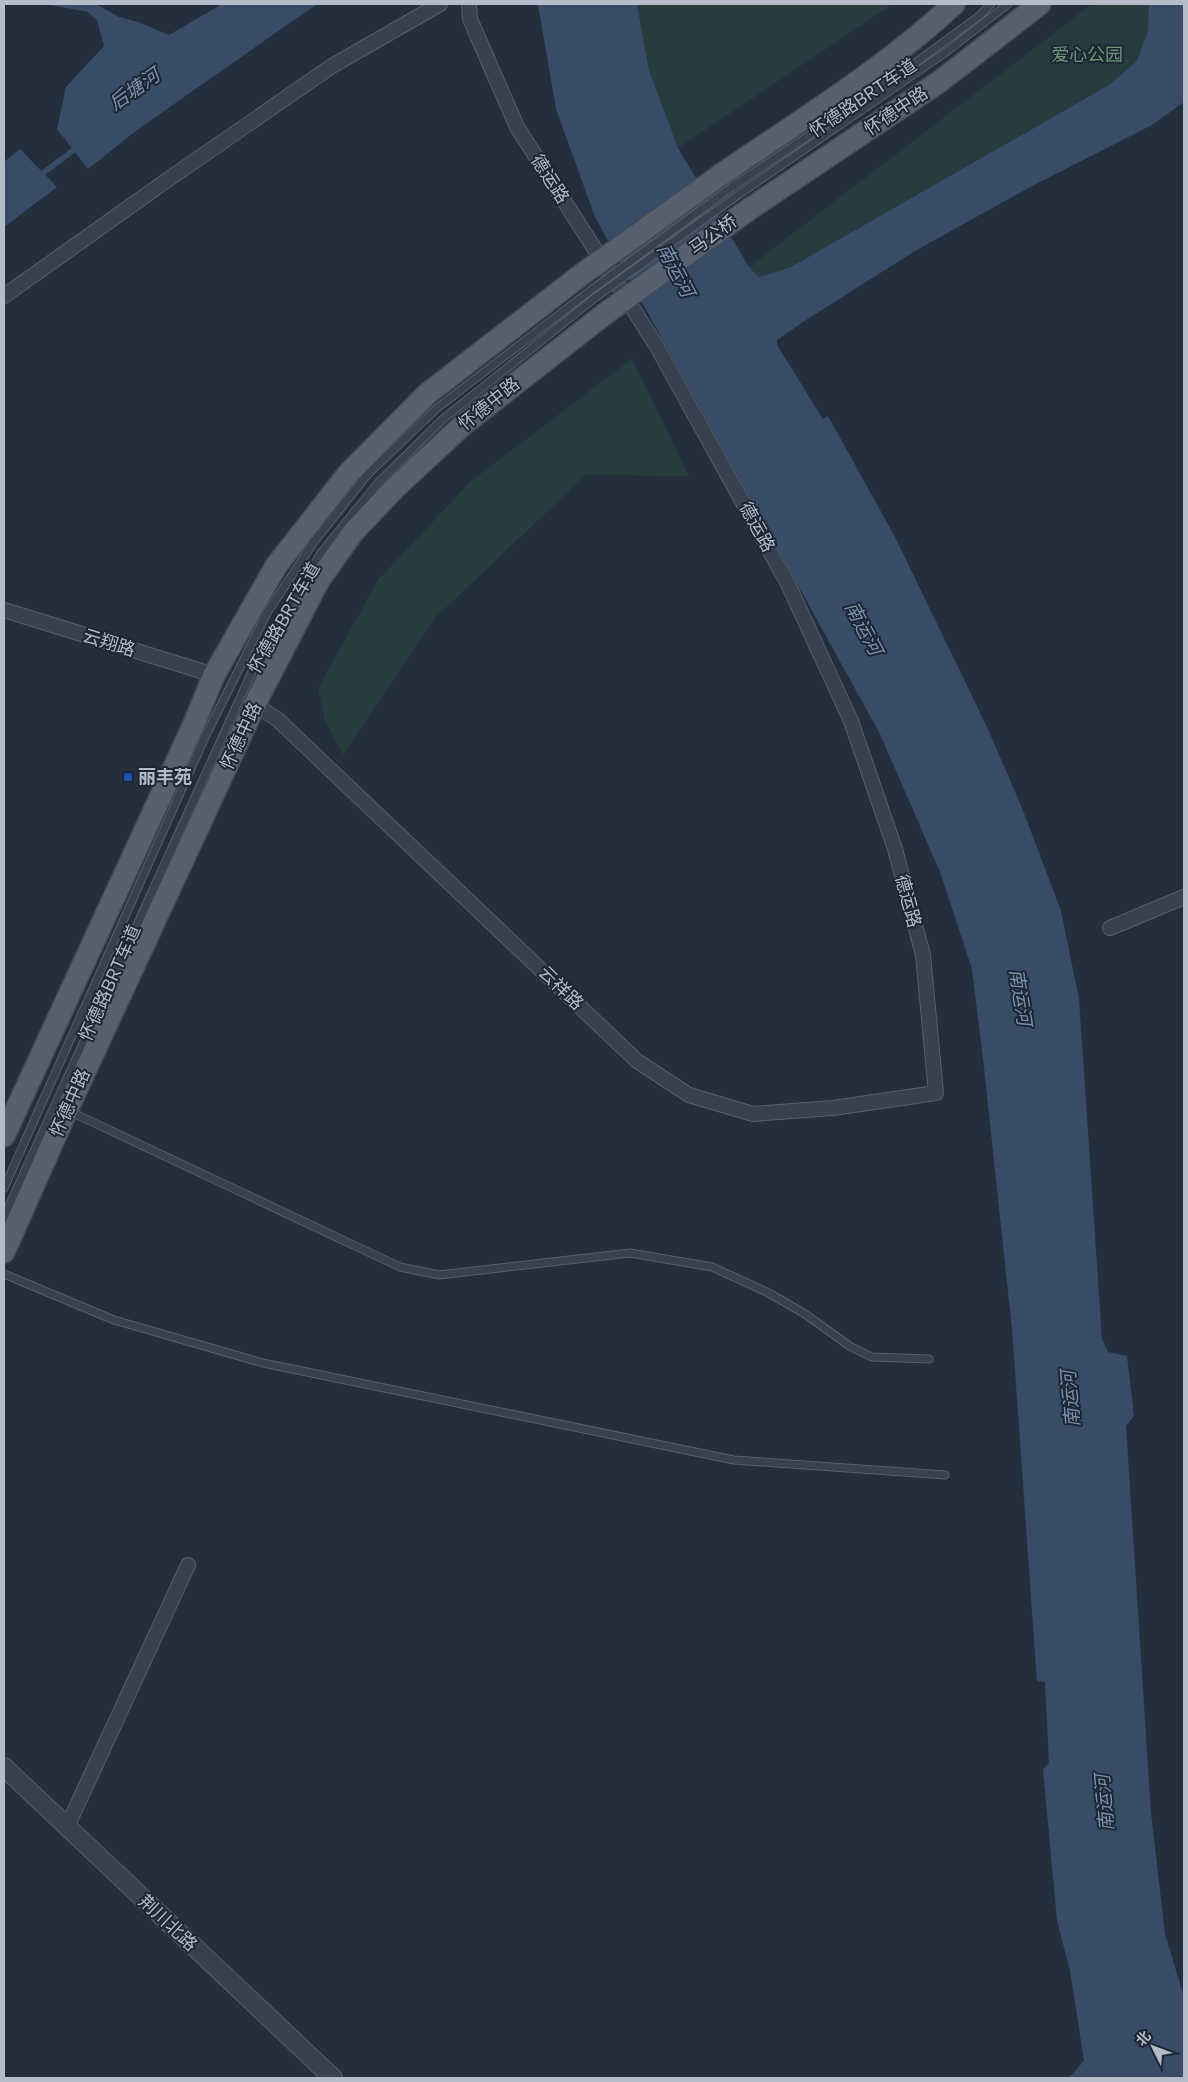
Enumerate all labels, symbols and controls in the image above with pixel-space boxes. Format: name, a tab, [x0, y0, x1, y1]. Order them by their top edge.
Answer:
park label: 爱心公园	[1051, 43, 1123, 65]
street label: 怀德路BRT车道	[805, 53, 920, 141]
water label: 后塘河	[104, 61, 167, 114]
street label: 怀德中路	[859, 81, 931, 139]
street label: 德运路	[527, 150, 575, 207]
street label: 马公桥	[684, 209, 741, 259]
water label: 南运河	[653, 239, 702, 304]
street label: 怀德中路	[453, 372, 523, 434]
street label: 德运路	[735, 498, 781, 555]
street label: 怀德路BRT车道	[242, 558, 324, 677]
water label: 南运河	[841, 597, 890, 662]
street label: 云翔路	[80, 624, 138, 660]
street label: 怀德中路	[215, 698, 265, 773]
place label: 丽丰苑	[138, 765, 192, 787]
marker: 丽丰苑	[122, 771, 134, 783]
street label: 德运路	[891, 872, 927, 930]
street label: 怀德路BRT车道	[74, 921, 145, 1044]
street label: 云祥路	[535, 961, 589, 1014]
water label: 南运河	[1006, 967, 1038, 1031]
street label: 怀德中路	[44, 1065, 94, 1140]
water label: 南运河	[1055, 1366, 1083, 1428]
water label: 南运河	[1089, 1770, 1117, 1832]
street label: 荆川北路	[135, 1890, 203, 1955]
north arrow	[1128, 2022, 1178, 2072]
text: 北	[1132, 2027, 1154, 2049]

